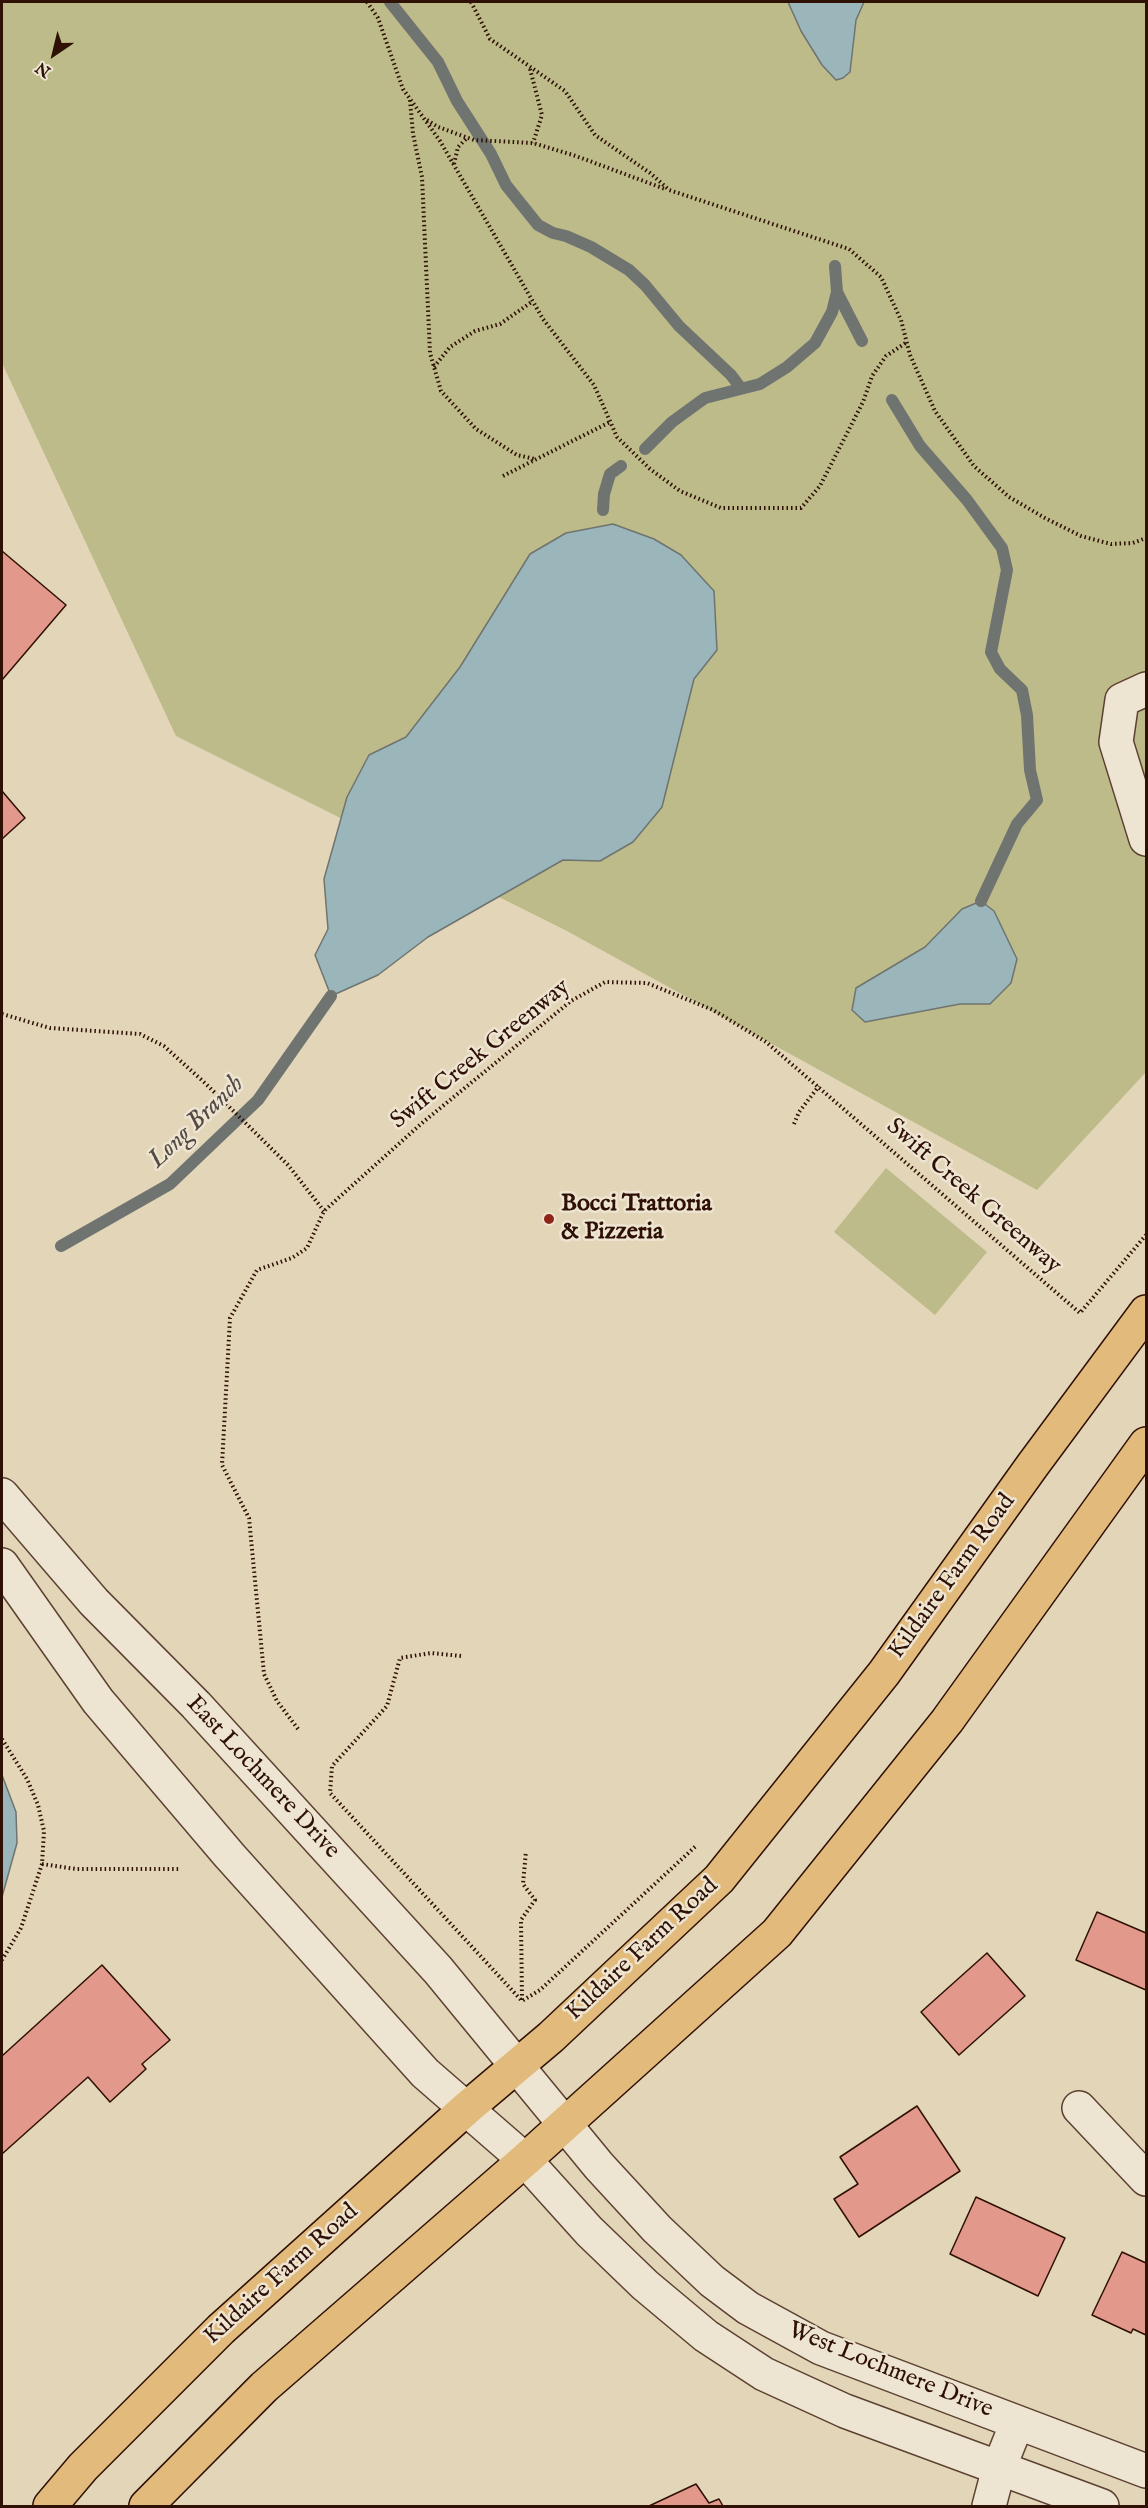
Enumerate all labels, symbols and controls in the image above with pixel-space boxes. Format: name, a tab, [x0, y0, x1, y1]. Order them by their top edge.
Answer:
north arrow	[24, 24, 84, 84]
text: N	[32, 57, 55, 81]
street label: Swift Creek Greenway	[385, 974, 577, 1136]
water label: Long Branch	[143, 1070, 251, 1176]
street label: Swift Creek Greenway	[880, 1113, 1066, 1281]
place label: Bocci Trattoria & Pizzeria	[561, 1191, 712, 1247]
marker: Bocci Trattoria & Pizzeria	[542, 1212, 556, 1226]
street label: Kildaire Farm Road	[883, 1489, 1023, 1665]
street label: East Lochmere Drive	[179, 1690, 345, 1866]
street label: Kildaire Farm Road	[561, 1872, 725, 2028]
street label: Kildaire Farm Road	[199, 2198, 365, 2352]
street label: West Lochmere Drive	[783, 2317, 997, 2425]

